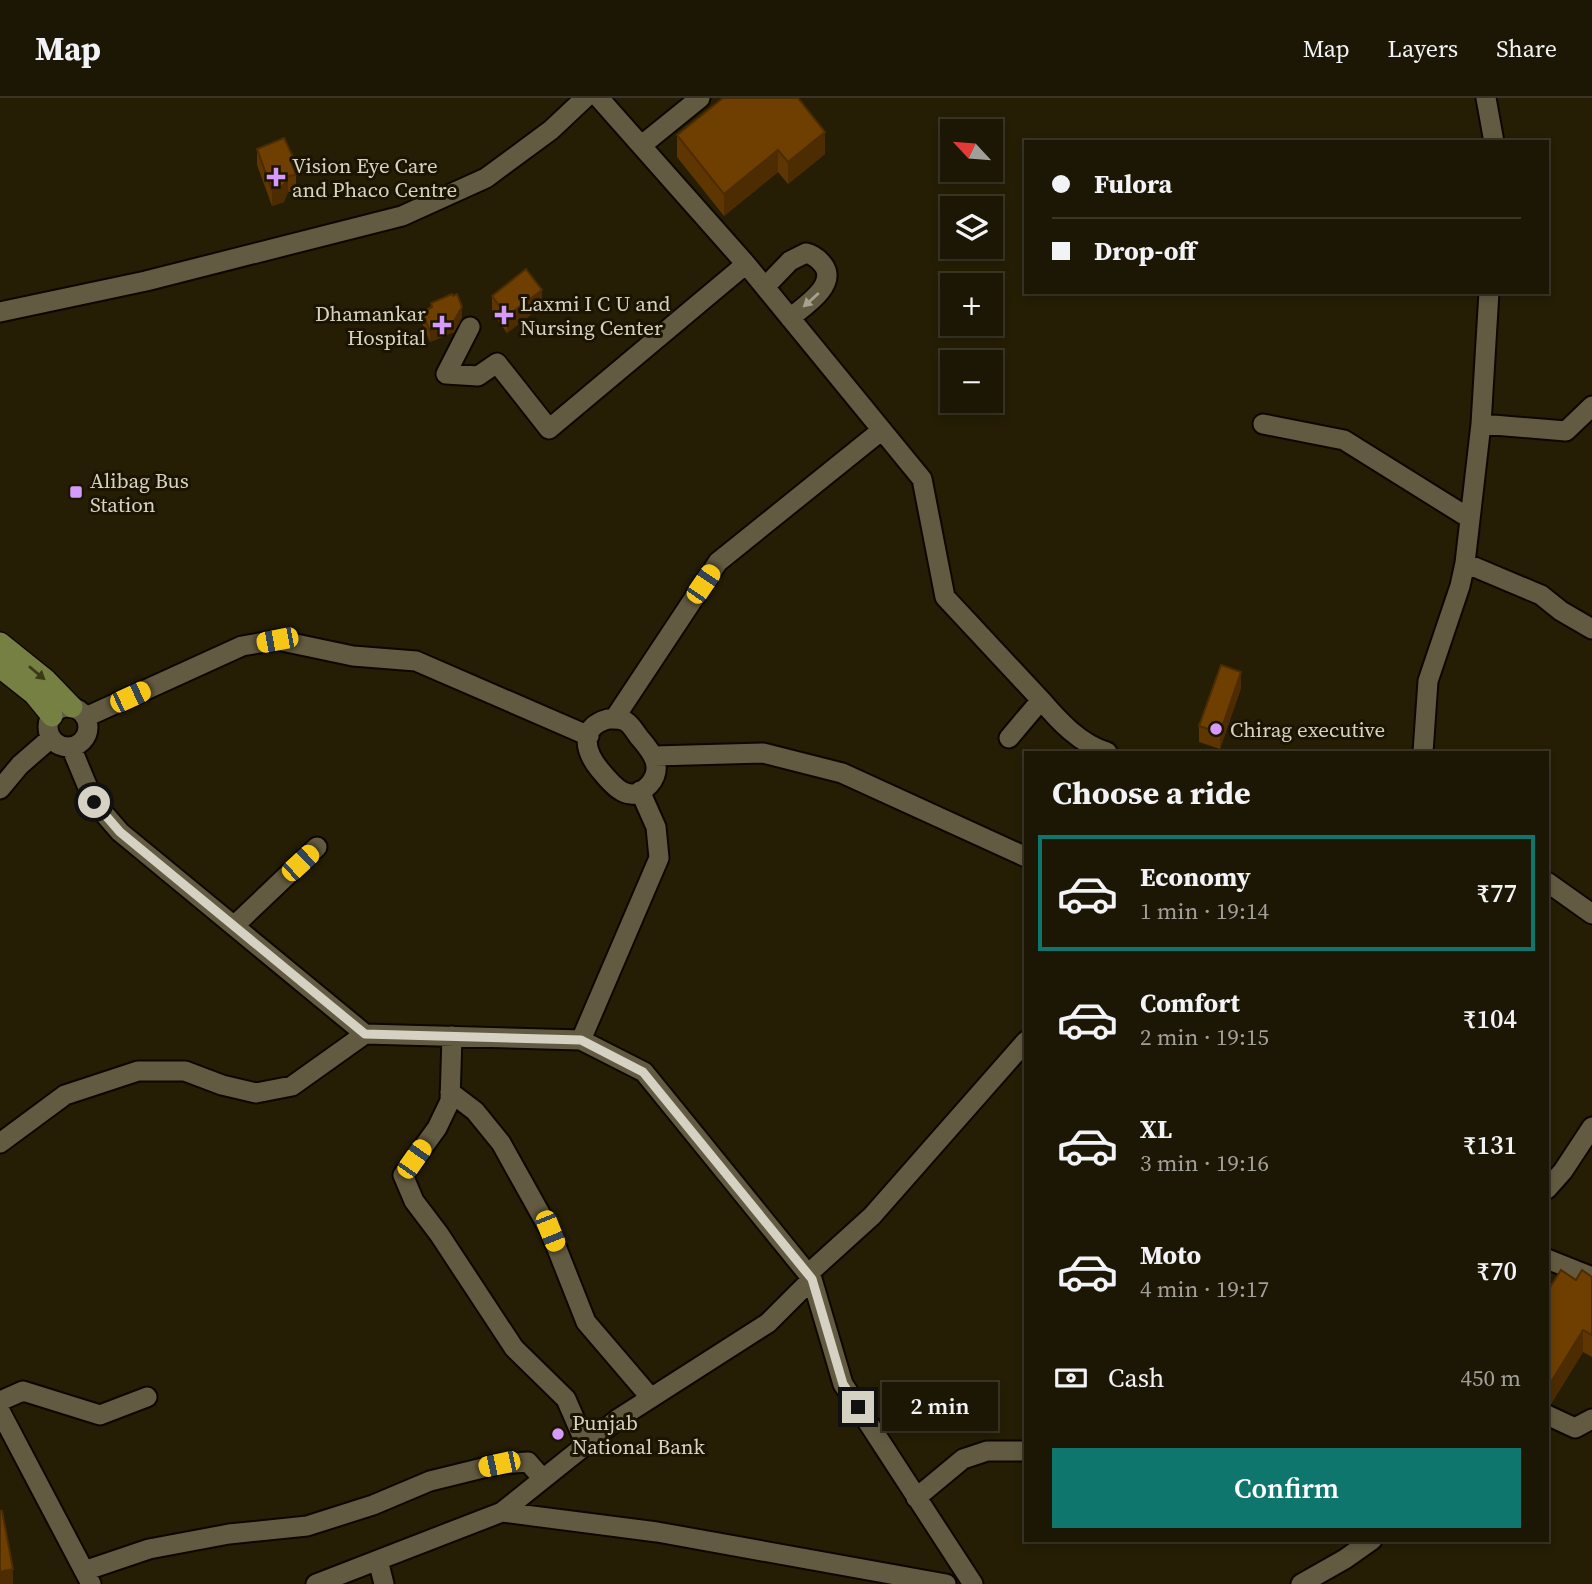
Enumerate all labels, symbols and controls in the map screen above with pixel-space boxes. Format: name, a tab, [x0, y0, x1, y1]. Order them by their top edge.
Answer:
text: Map	[35, 26, 101, 71]
text: Map	[1303, 32, 1350, 65]
text: Layers	[1388, 32, 1458, 65]
text: Share	[1496, 32, 1557, 65]
north arrow	[940, 119, 1003, 182]
map controls	[940, 119, 1003, 413]
place label: Vision Eye Care and Phaco Centre	[292, 151, 457, 204]
text: Fulora	[1094, 166, 1172, 202]
marker: Vision Eye Care and Phaco Centre	[266, 167, 286, 187]
button: layers	[940, 196, 1003, 259]
text: Drop-off	[1094, 233, 1196, 269]
button: +	[940, 273, 1003, 336]
place label: Laxmi I C U and Nursing Center	[520, 289, 671, 342]
one-way arrow	[802, 292, 820, 308]
place label: Dhamankar Hospital	[315, 299, 426, 352]
marker: Laxmi I C U and Nursing Center	[494, 305, 514, 325]
marker: Dhamankar Hospital	[432, 315, 452, 335]
button: −	[940, 350, 1003, 413]
place label: Alibag Bus Station	[90, 466, 189, 519]
marker: Alibag Bus Station	[68, 484, 84, 500]
car	[683, 561, 724, 607]
car	[255, 626, 300, 654]
one-way arrow	[29, 665, 46, 680]
car	[107, 679, 154, 715]
place label: Chirag executive	[1230, 715, 1385, 744]
marker: Chirag executive	[1208, 721, 1224, 737]
text: Choose a ride	[1052, 771, 1251, 815]
route start	[78, 786, 110, 818]
car	[278, 841, 323, 885]
text: Economy	[1140, 859, 1251, 895]
icon: car	[1056, 862, 1119, 925]
text: ₹77	[1476, 875, 1517, 911]
text: 1 min · 19:14	[1140, 895, 1269, 927]
text: Comfort	[1140, 985, 1240, 1021]
icon: car	[1056, 988, 1119, 1051]
text: ₹104	[1463, 1001, 1517, 1037]
text: 2 min · 19:15	[1140, 1021, 1269, 1053]
text: XL	[1140, 1111, 1172, 1147]
icon: car	[1056, 1114, 1119, 1177]
text: ₹131	[1463, 1127, 1517, 1163]
car	[394, 1136, 435, 1182]
text: 3 min · 19:16	[1140, 1147, 1269, 1179]
car	[533, 1208, 568, 1254]
text: Moto	[1140, 1237, 1201, 1273]
icon: car	[1056, 1240, 1119, 1303]
text: ₹70	[1476, 1253, 1517, 1289]
text: 4 min · 19:17	[1140, 1273, 1269, 1305]
icon: cash	[1052, 1359, 1090, 1397]
text: Cash	[1108, 1360, 1164, 1396]
text: 450 m	[1460, 1362, 1521, 1394]
callout: 2 min	[882, 1382, 998, 1432]
text: 2 min	[910, 1390, 970, 1422]
route end	[842, 1391, 874, 1423]
place label: Punjab National Bank	[572, 1408, 706, 1461]
marker: Punjab National Bank	[550, 1426, 566, 1442]
button: Confirm	[1052, 1448, 1521, 1528]
car	[477, 1449, 522, 1479]

